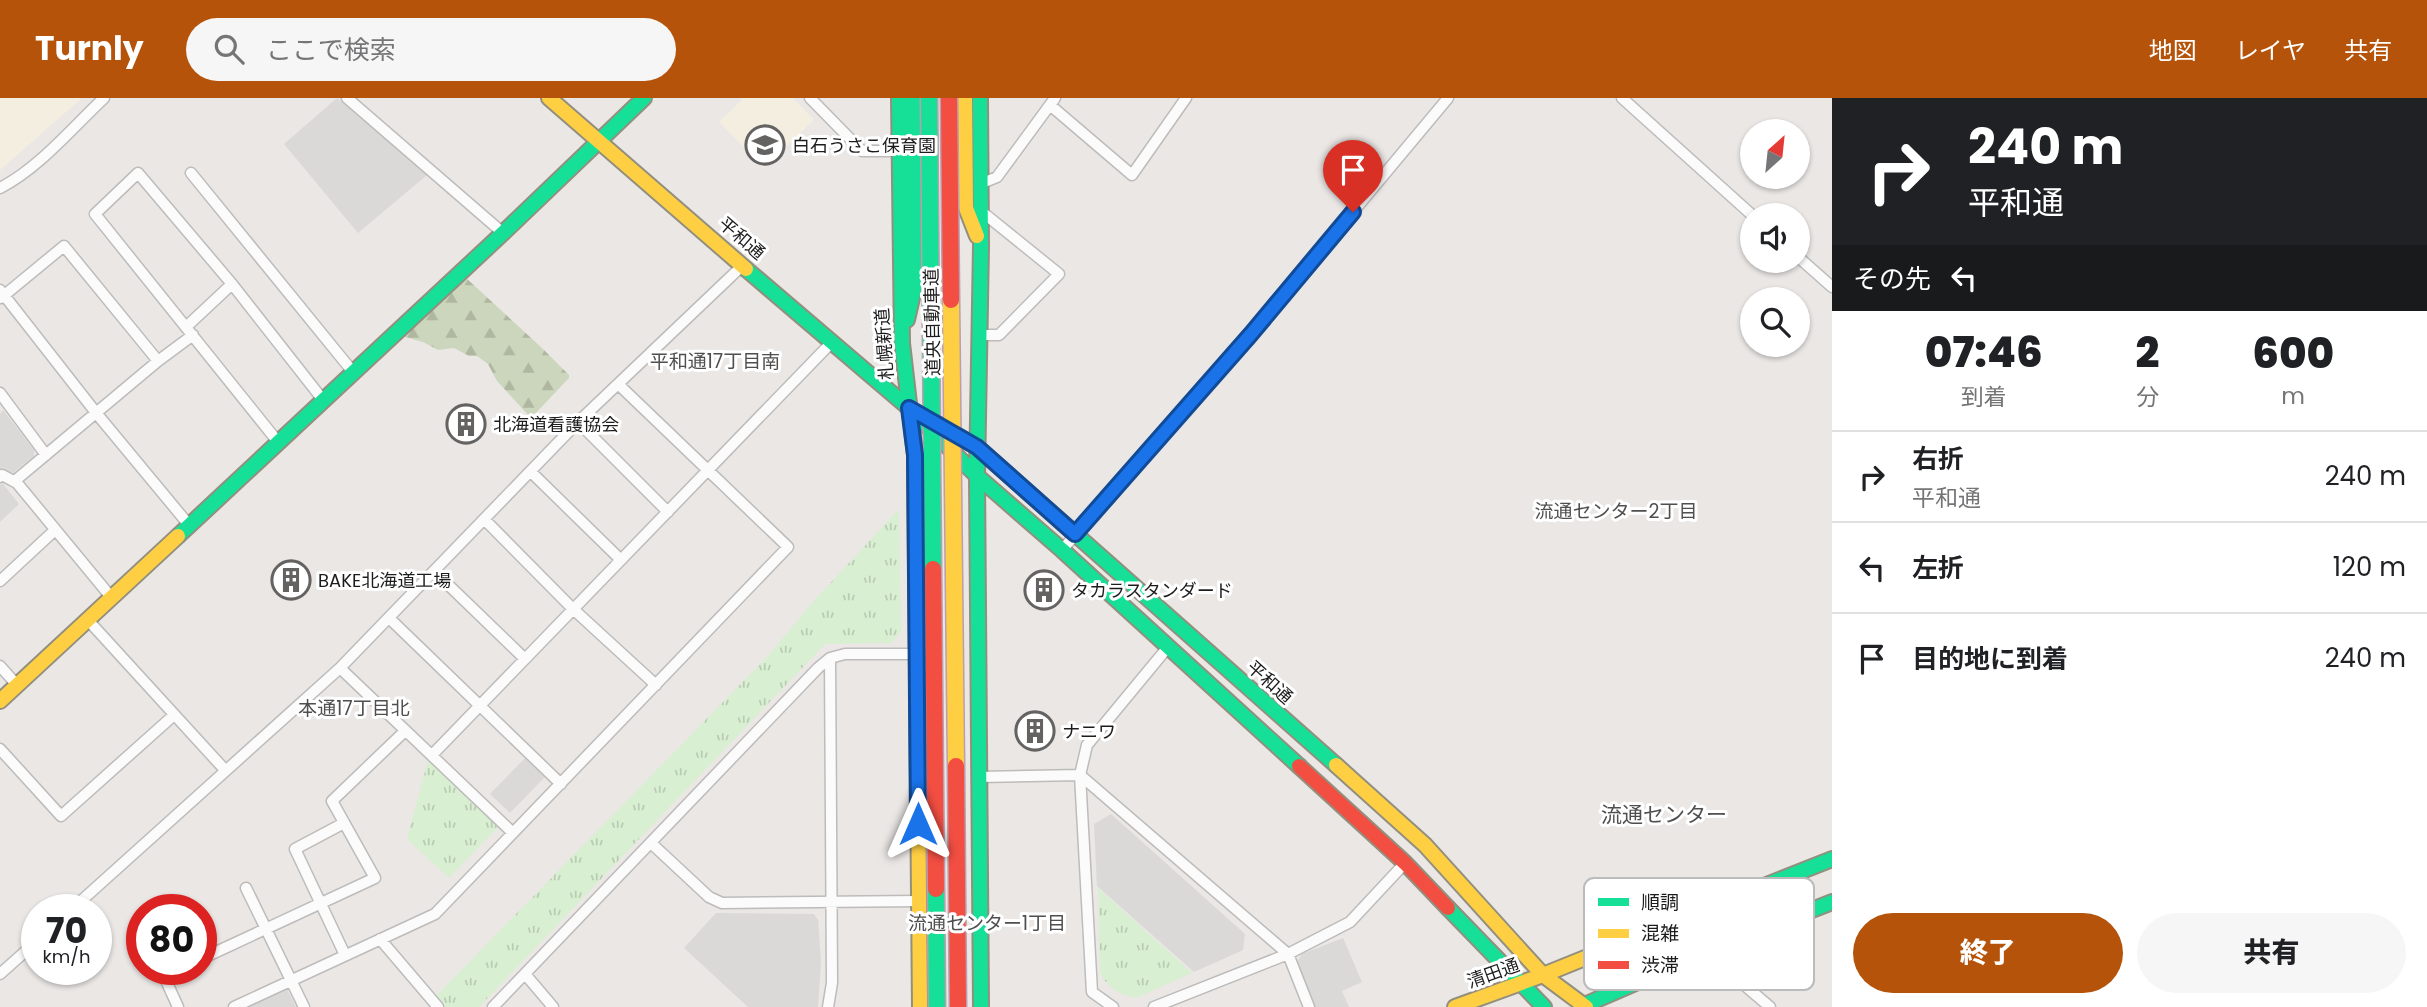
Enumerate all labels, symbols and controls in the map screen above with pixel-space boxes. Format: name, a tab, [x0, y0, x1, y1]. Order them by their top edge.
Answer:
search box	[186, 18, 676, 81]
text: Turnly	[35, 25, 144, 72]
icon: search	[210, 30, 248, 68]
text: ここで検索	[266, 32, 396, 68]
text: 地図	[2149, 34, 2197, 67]
text: レイヤ	[2235, 34, 2306, 67]
text: 共有	[2344, 34, 2392, 67]
text: 240 m	[1968, 113, 2123, 181]
north arrow	[1740, 119, 1810, 189]
map controls	[1740, 119, 1810, 357]
school or university icon: 白石うさこ保育園	[744, 124, 786, 166]
icon: right	[1853, 126, 1944, 217]
place label: 白石うさこ保育園	[792, 133, 936, 158]
pin	[1323, 140, 1383, 212]
icon: arrive	[1334, 151, 1372, 189]
text: 平和通	[1968, 180, 2064, 225]
button: sound	[1740, 203, 1810, 273]
street label: 平和通	[713, 211, 771, 265]
icon: left	[1945, 259, 1983, 297]
text: その先	[1853, 261, 1931, 297]
street label: 道央自動車道	[919, 268, 945, 376]
button: search	[1740, 287, 1810, 357]
street label: 札幌新道	[869, 307, 899, 381]
text: 07:46	[1925, 323, 2043, 382]
text: 2	[2136, 323, 2159, 382]
text: 600	[2252, 324, 2334, 383]
district label: 平和通17丁目南	[650, 348, 780, 375]
text: m	[2281, 380, 2305, 412]
text: 到着	[1961, 381, 2007, 413]
text: 分	[2136, 381, 2159, 413]
building icon: 北海道看護協会	[445, 403, 487, 445]
place label: 北海道看護協会	[493, 412, 619, 437]
text: 右折	[1912, 441, 1964, 477]
icon: right	[1853, 458, 1891, 496]
text: 240 m	[2325, 458, 2406, 494]
text: 平和通	[1912, 482, 1981, 514]
district label: 流通センター2丁目	[1535, 498, 1697, 525]
icon: left	[1853, 549, 1891, 587]
text: 120 m	[2333, 549, 2406, 585]
text: 左折	[1912, 550, 1964, 586]
building icon: BAKE北海道工場	[270, 559, 312, 601]
place label: BAKE北海道工場	[318, 568, 451, 593]
building icon: タカラスタンダード	[1023, 569, 1065, 611]
place label: タカラスタンダード	[1071, 578, 1233, 603]
icon: arrive	[1853, 640, 1891, 678]
text: 240 m	[2325, 640, 2406, 676]
text: 目的地に到着	[1912, 641, 2068, 677]
street label: 平和通	[1242, 655, 1298, 709]
district label: 本通17丁目北	[298, 695, 410, 722]
building icon: ナニワ	[1014, 710, 1056, 752]
place label: ナニワ	[1062, 719, 1116, 744]
position arrow	[881, 787, 955, 861]
district label: 流通センター	[1601, 800, 1727, 829]
legend	[1584, 878, 1814, 990]
text: 順調	[1641, 889, 1679, 916]
speed limit sign: 80	[126, 894, 217, 985]
text: 70	[46, 906, 87, 955]
district label: 流通センター1丁目	[908, 910, 1066, 937]
button: 終了	[1853, 913, 2123, 993]
button: 共有	[2137, 913, 2406, 993]
text: 混雑	[1641, 920, 1679, 947]
text: km/h	[43, 944, 90, 969]
street label: 清田通	[1463, 952, 1523, 994]
text: 渋滞	[1641, 952, 1679, 979]

